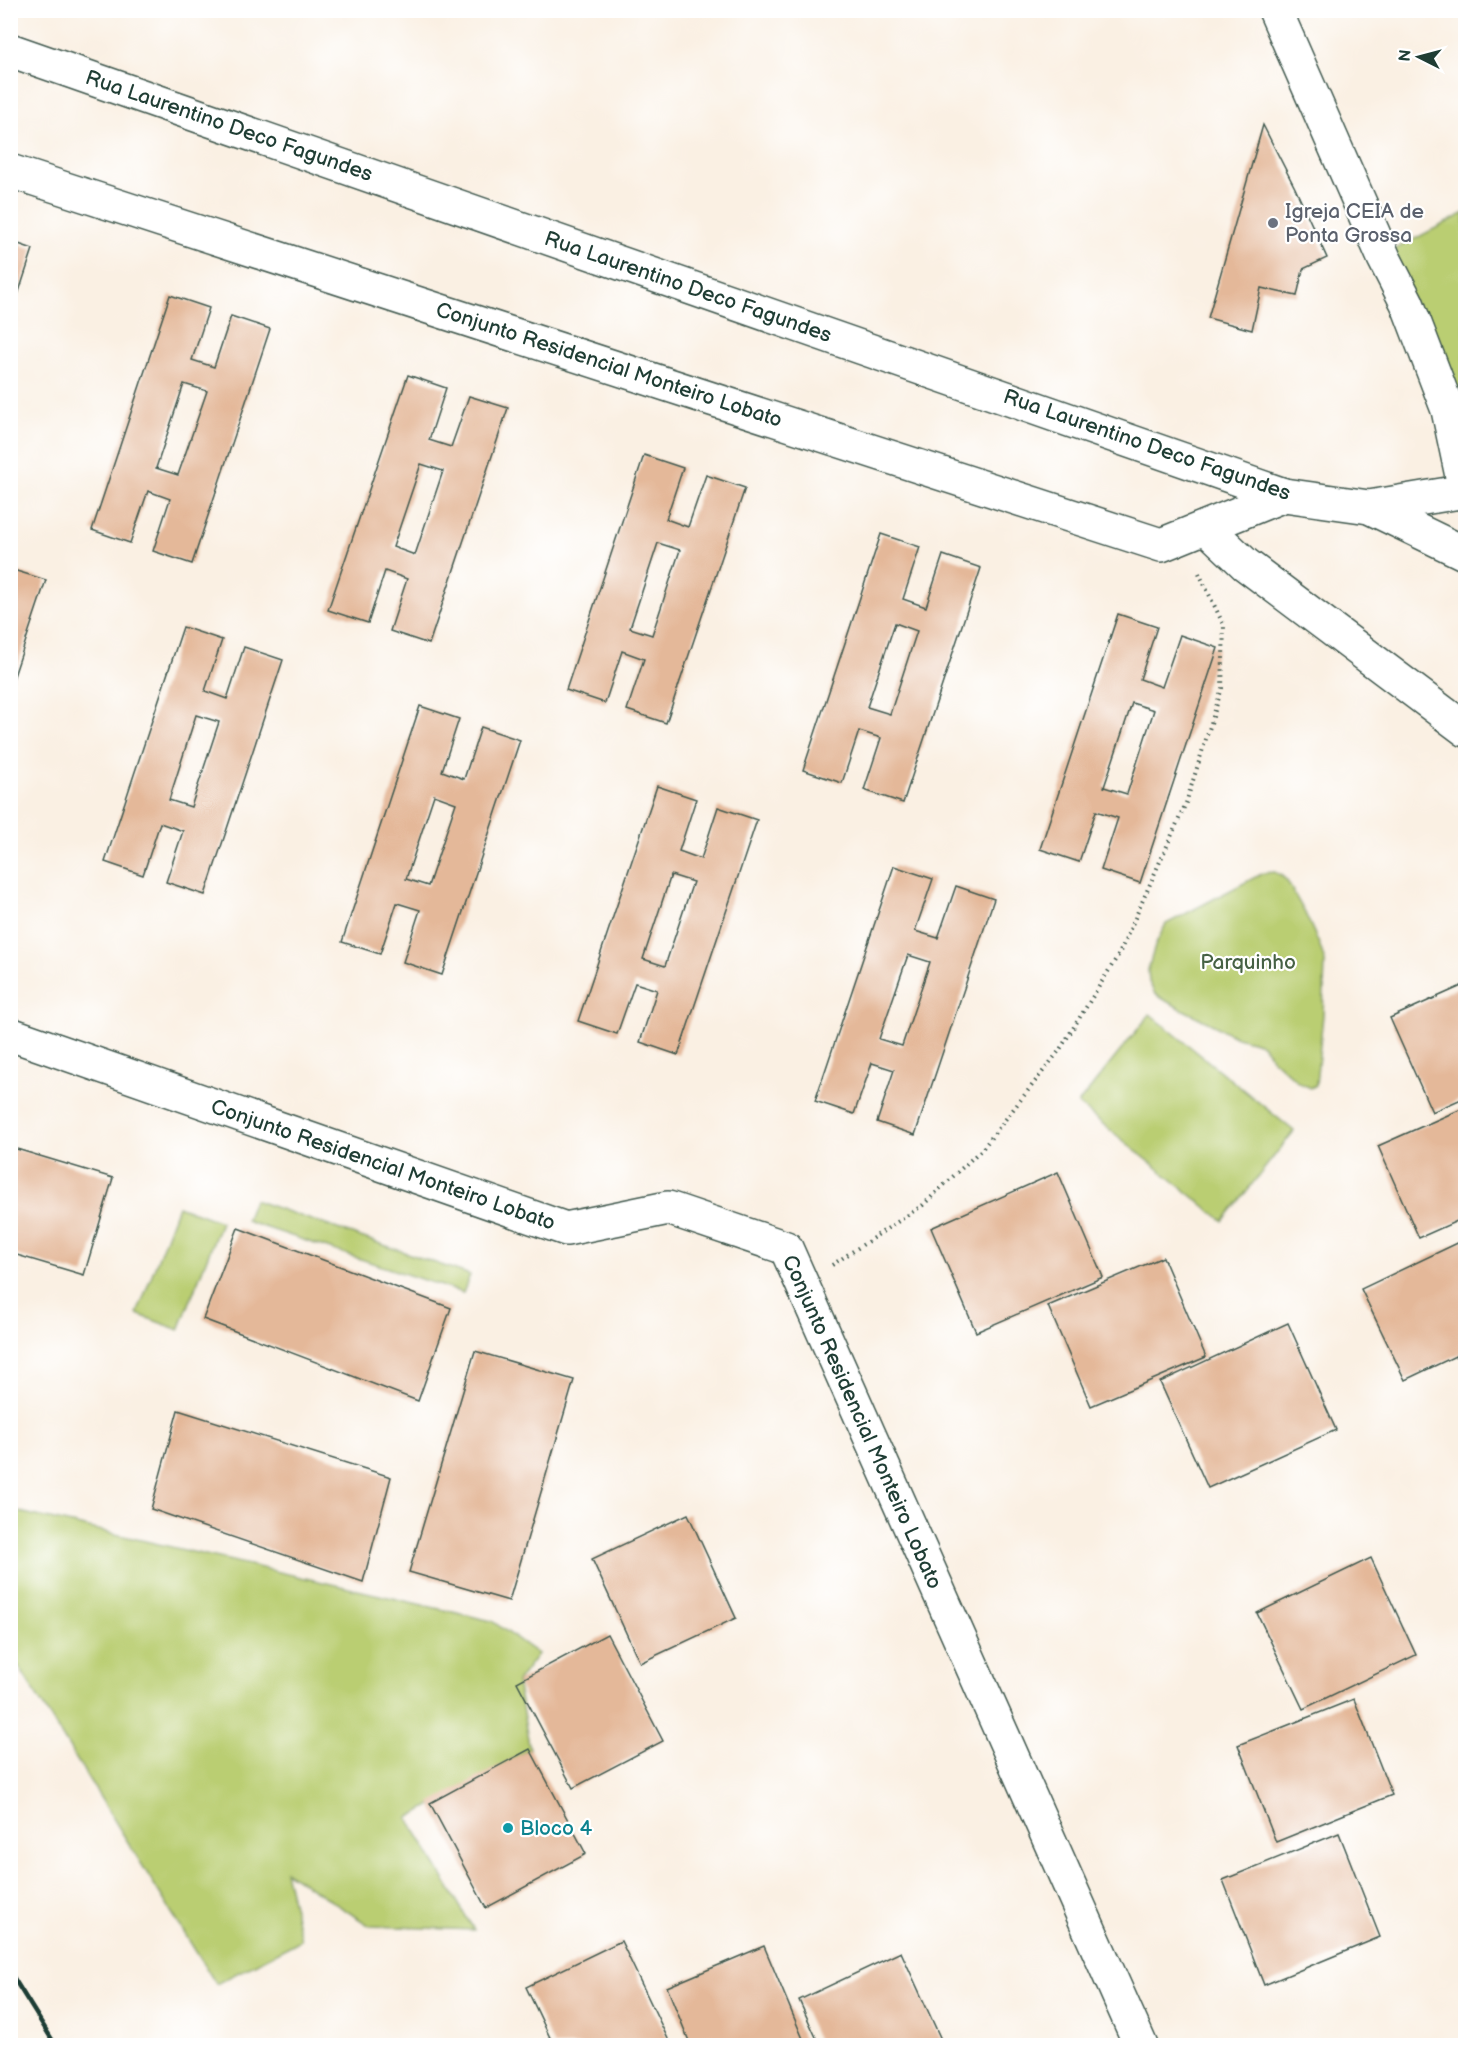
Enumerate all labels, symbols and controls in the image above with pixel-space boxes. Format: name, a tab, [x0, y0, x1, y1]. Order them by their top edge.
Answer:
north arrow	[1389, 27, 1449, 87]
text: N	[1395, 49, 1416, 63]
street label: Rua Laurentino Deco Fagundes	[82, 65, 376, 187]
place label: Igreja CEIA de Ponta Grossa	[1285, 199, 1424, 248]
marker: Igreja CEIA de Ponta Grossa	[1266, 216, 1280, 230]
street label: Rua Laurentino Deco Fagundes	[541, 226, 835, 348]
street label: Conjunto Residencial Monteiro Lobato	[433, 297, 785, 433]
street label: Rua Laurentino Deco Fagundes	[1000, 384, 1294, 506]
park label: Parquinho	[1200, 950, 1296, 975]
street label: Conjunto Residencial Monteiro Lobato	[207, 1094, 559, 1236]
street label: Conjunto Residencial Monteiro Lobato	[777, 1251, 947, 1593]
place label: Bloco 4	[520, 1816, 593, 1841]
marker: Bloco 4	[501, 1821, 515, 1835]

